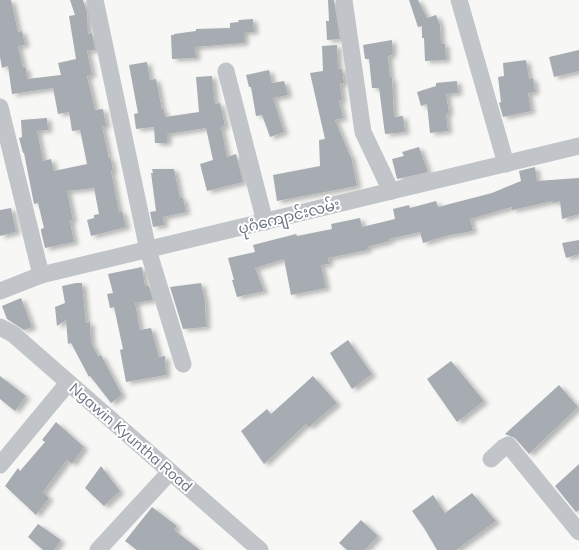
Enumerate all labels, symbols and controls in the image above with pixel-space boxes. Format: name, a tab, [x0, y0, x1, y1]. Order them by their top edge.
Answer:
street label: ပုဂံကျောင်းလမ်း	[236, 194, 343, 241]
street label: Ngawin Kyuntha Road	[66, 378, 196, 496]

